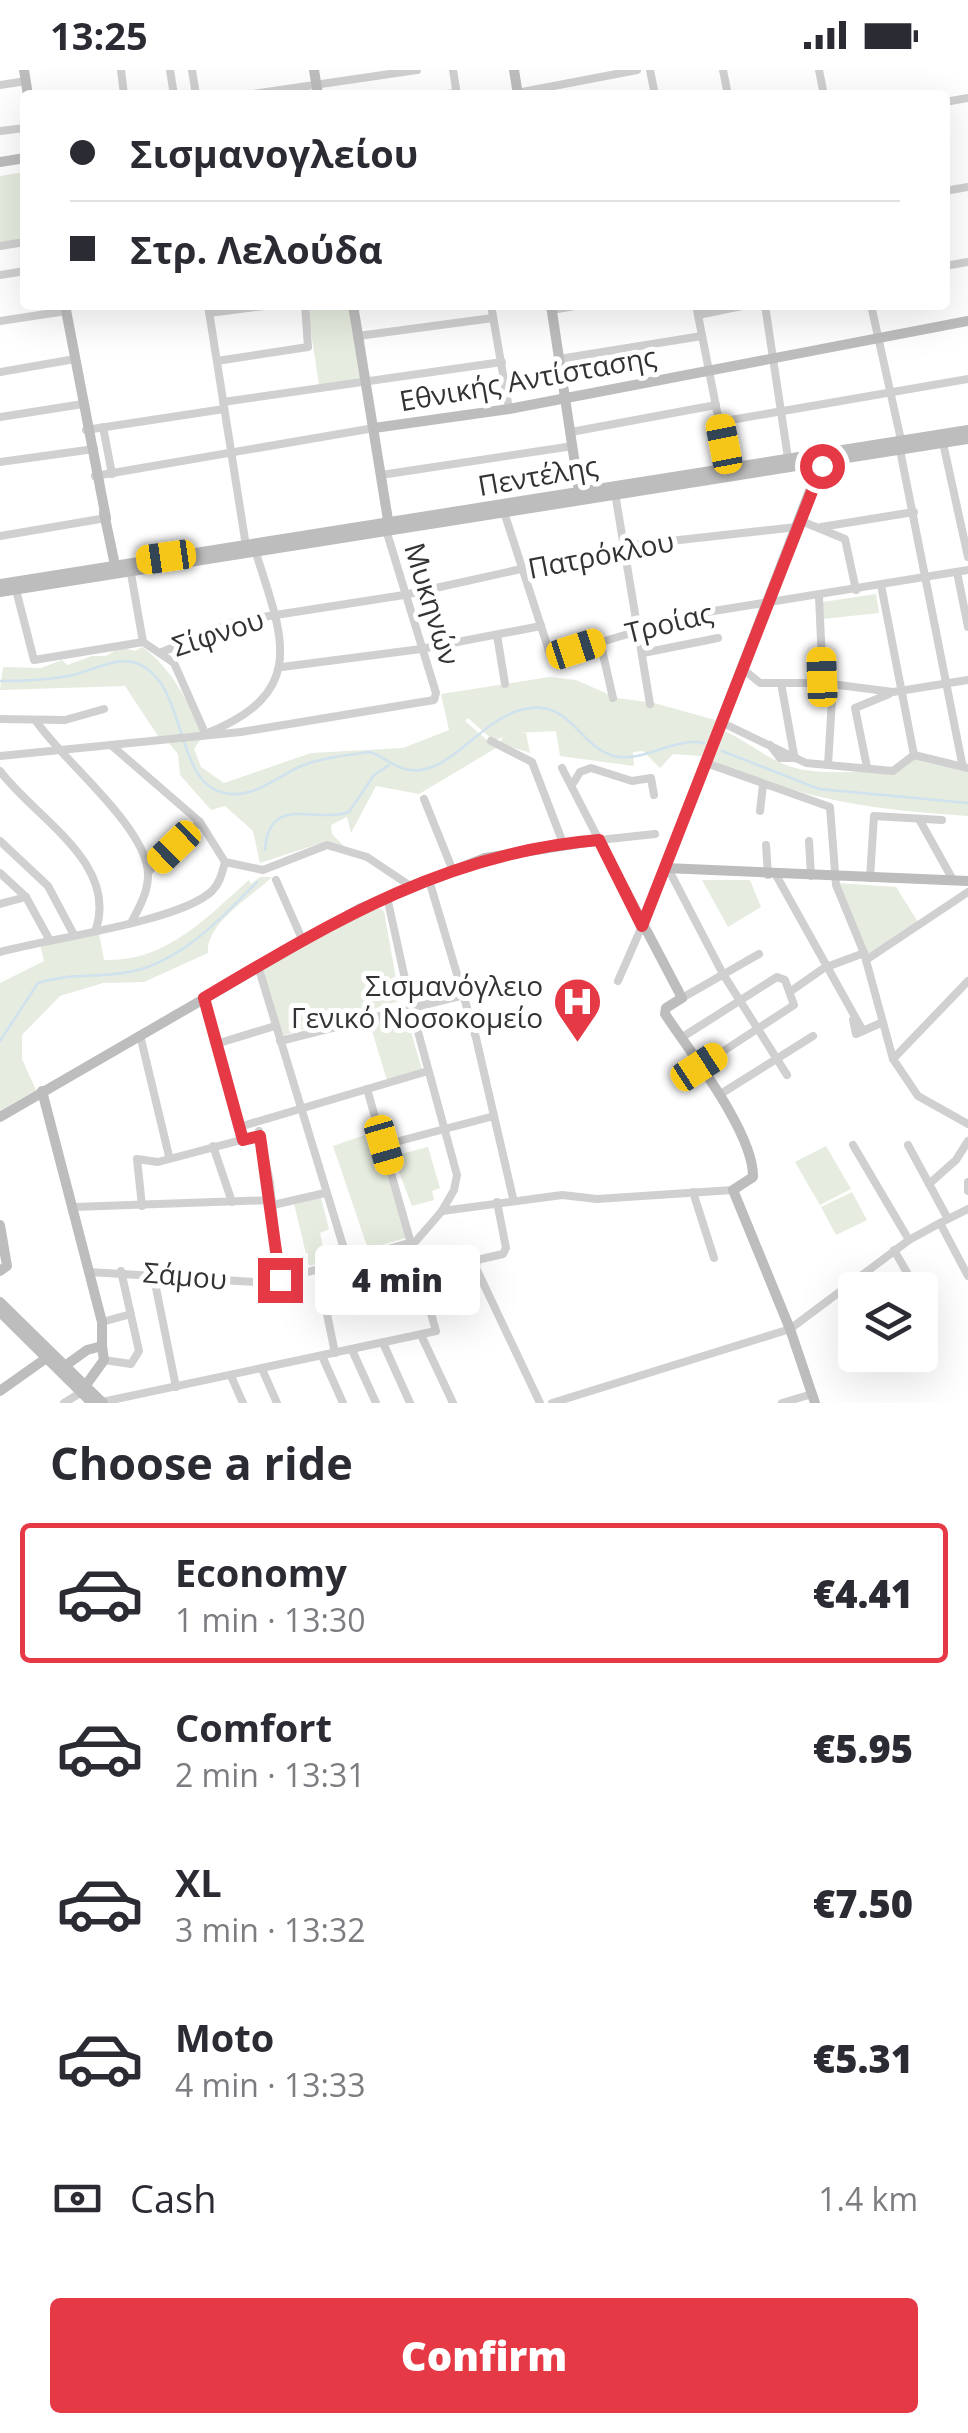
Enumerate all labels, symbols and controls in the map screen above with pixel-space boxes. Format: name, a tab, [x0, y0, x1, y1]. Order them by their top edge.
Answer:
text: 13:25	[50, 9, 148, 61]
text: Σισμανογλείου	[130, 127, 418, 179]
text: Στρ. Λελούδα	[130, 223, 383, 275]
street label: Εθνικής Αντίστασης	[396, 337, 659, 419]
car	[704, 412, 744, 476]
route start	[800, 444, 845, 489]
street label: Πεντέλης	[475, 446, 601, 504]
street label: Πατρόκλου	[525, 521, 677, 587]
car	[134, 538, 198, 576]
street label: Μυκηνών	[396, 538, 470, 670]
street label: Τροίας	[621, 593, 717, 651]
street label: Σίφνου	[167, 599, 268, 665]
car	[543, 625, 609, 673]
car	[806, 646, 838, 708]
car	[142, 815, 206, 879]
place label: Σισμανόγλειο Γενικό Νοσοκομείο	[291, 966, 543, 1036]
hospital icon: Σισμανόγλειο Γενικό Νοσοκομείο	[552, 976, 604, 1044]
car	[666, 1038, 732, 1096]
car	[361, 1112, 407, 1178]
callout: 4 min	[315, 1245, 480, 1315]
street label: Σάμου	[141, 1252, 229, 1298]
route end	[258, 1258, 303, 1303]
text: 4 min	[352, 1258, 443, 1301]
map controls	[838, 1272, 938, 1372]
button: layers	[838, 1272, 938, 1372]
text: Choose a ride	[50, 1432, 353, 1493]
text: Economy	[175, 1546, 347, 1598]
icon: car	[55, 1548, 145, 1638]
text: €4.41	[813, 1567, 913, 1619]
text: 1 min · 13:30	[175, 1598, 366, 1641]
text: Comfort	[175, 1701, 332, 1753]
icon: car	[55, 1703, 145, 1793]
text: €5.95	[813, 1722, 913, 1774]
text: 2 min · 13:31	[175, 1753, 366, 1796]
text: XL	[175, 1856, 222, 1908]
icon: car	[55, 1858, 145, 1948]
text: €7.50	[813, 1877, 913, 1929]
text: 3 min · 13:32	[175, 1908, 366, 1951]
text: Moto	[175, 2011, 274, 2063]
icon: car	[55, 2013, 145, 2103]
text: €5.31	[813, 2032, 913, 2084]
text: 4 min · 13:33	[175, 2063, 366, 2106]
icon: cash	[50, 2171, 105, 2226]
text: Cash	[130, 2172, 216, 2224]
text: 1.4 km	[818, 2177, 918, 2220]
button: Confirm	[50, 2298, 918, 2413]

